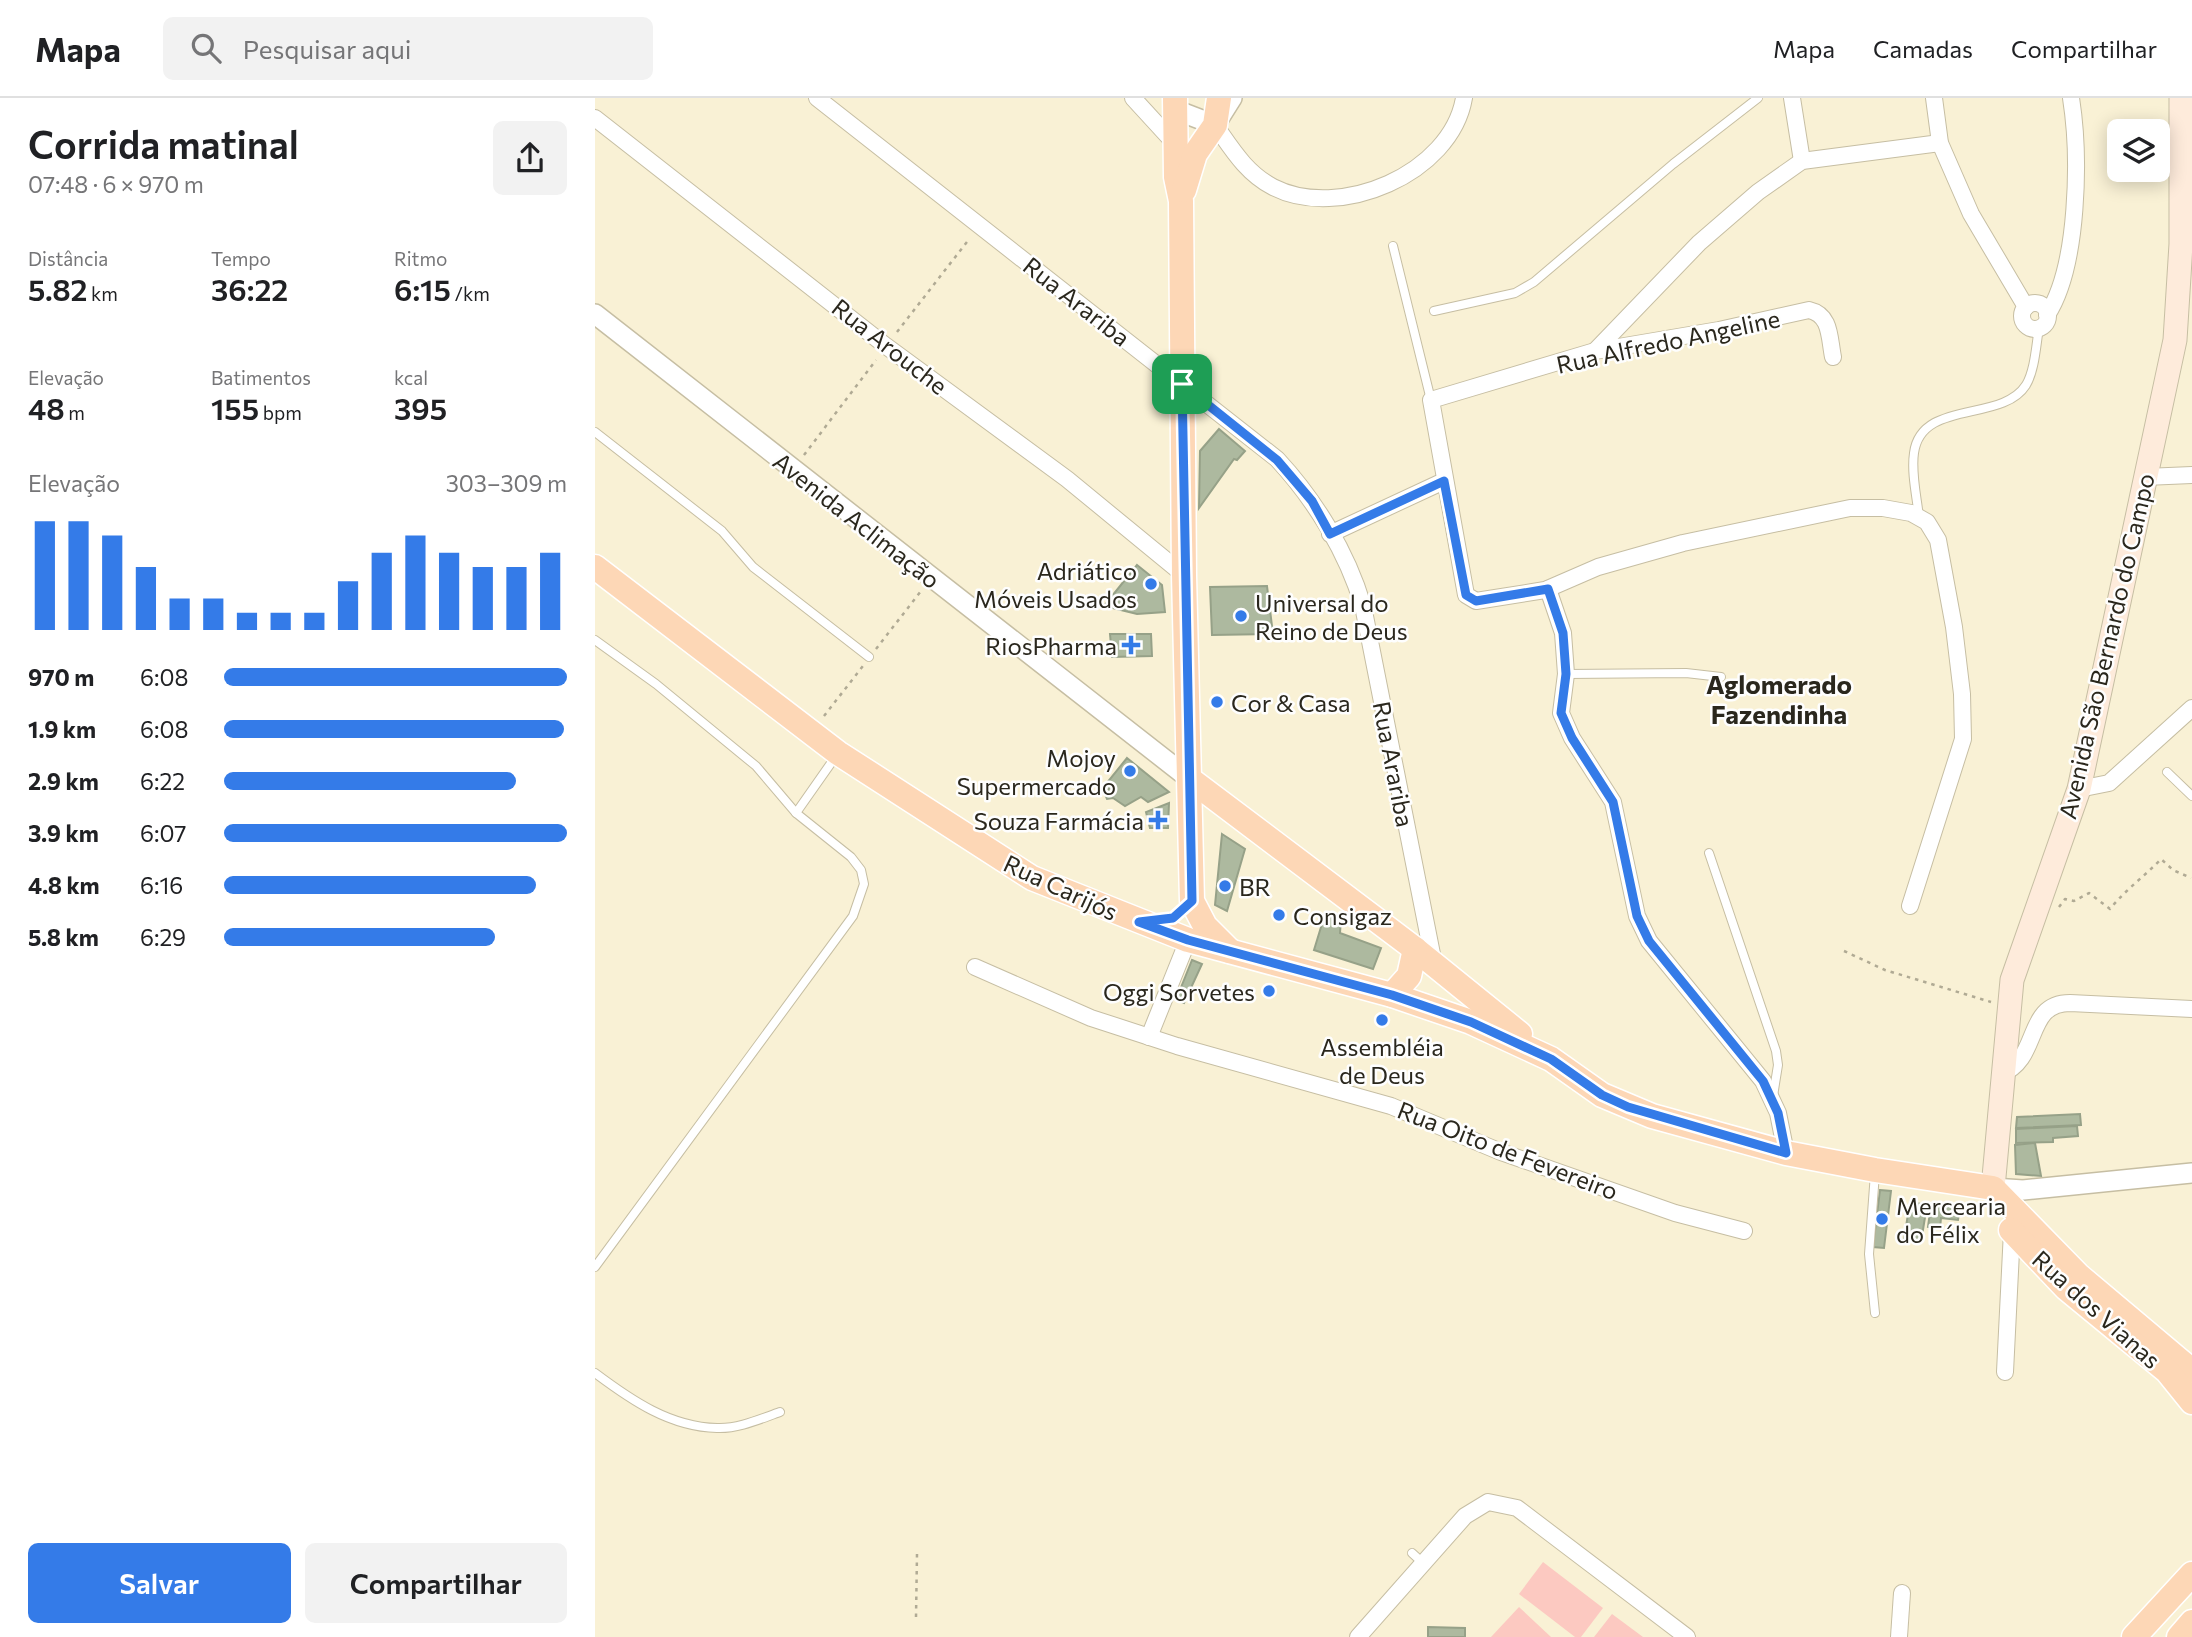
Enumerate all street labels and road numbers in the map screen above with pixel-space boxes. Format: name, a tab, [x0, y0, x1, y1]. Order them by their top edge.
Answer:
street label: Rua Arariba	[1018, 250, 1136, 352]
street label: Rua Arouche	[827, 292, 953, 400]
street label: Rua Alfredo Angeline	[1554, 303, 1782, 379]
street label: Avenida Aclimação	[768, 446, 946, 594]
street label: Avenida São Bernardo do Campo	[2052, 470, 2160, 822]
street label: Rua Arariba	[1368, 699, 1420, 829]
street label: Rua Carijós	[999, 848, 1123, 926]
street label: Rua Oito de Fevereiro	[1394, 1095, 1622, 1205]
street label: Rua dos Vianas	[2027, 1244, 2167, 1374]

